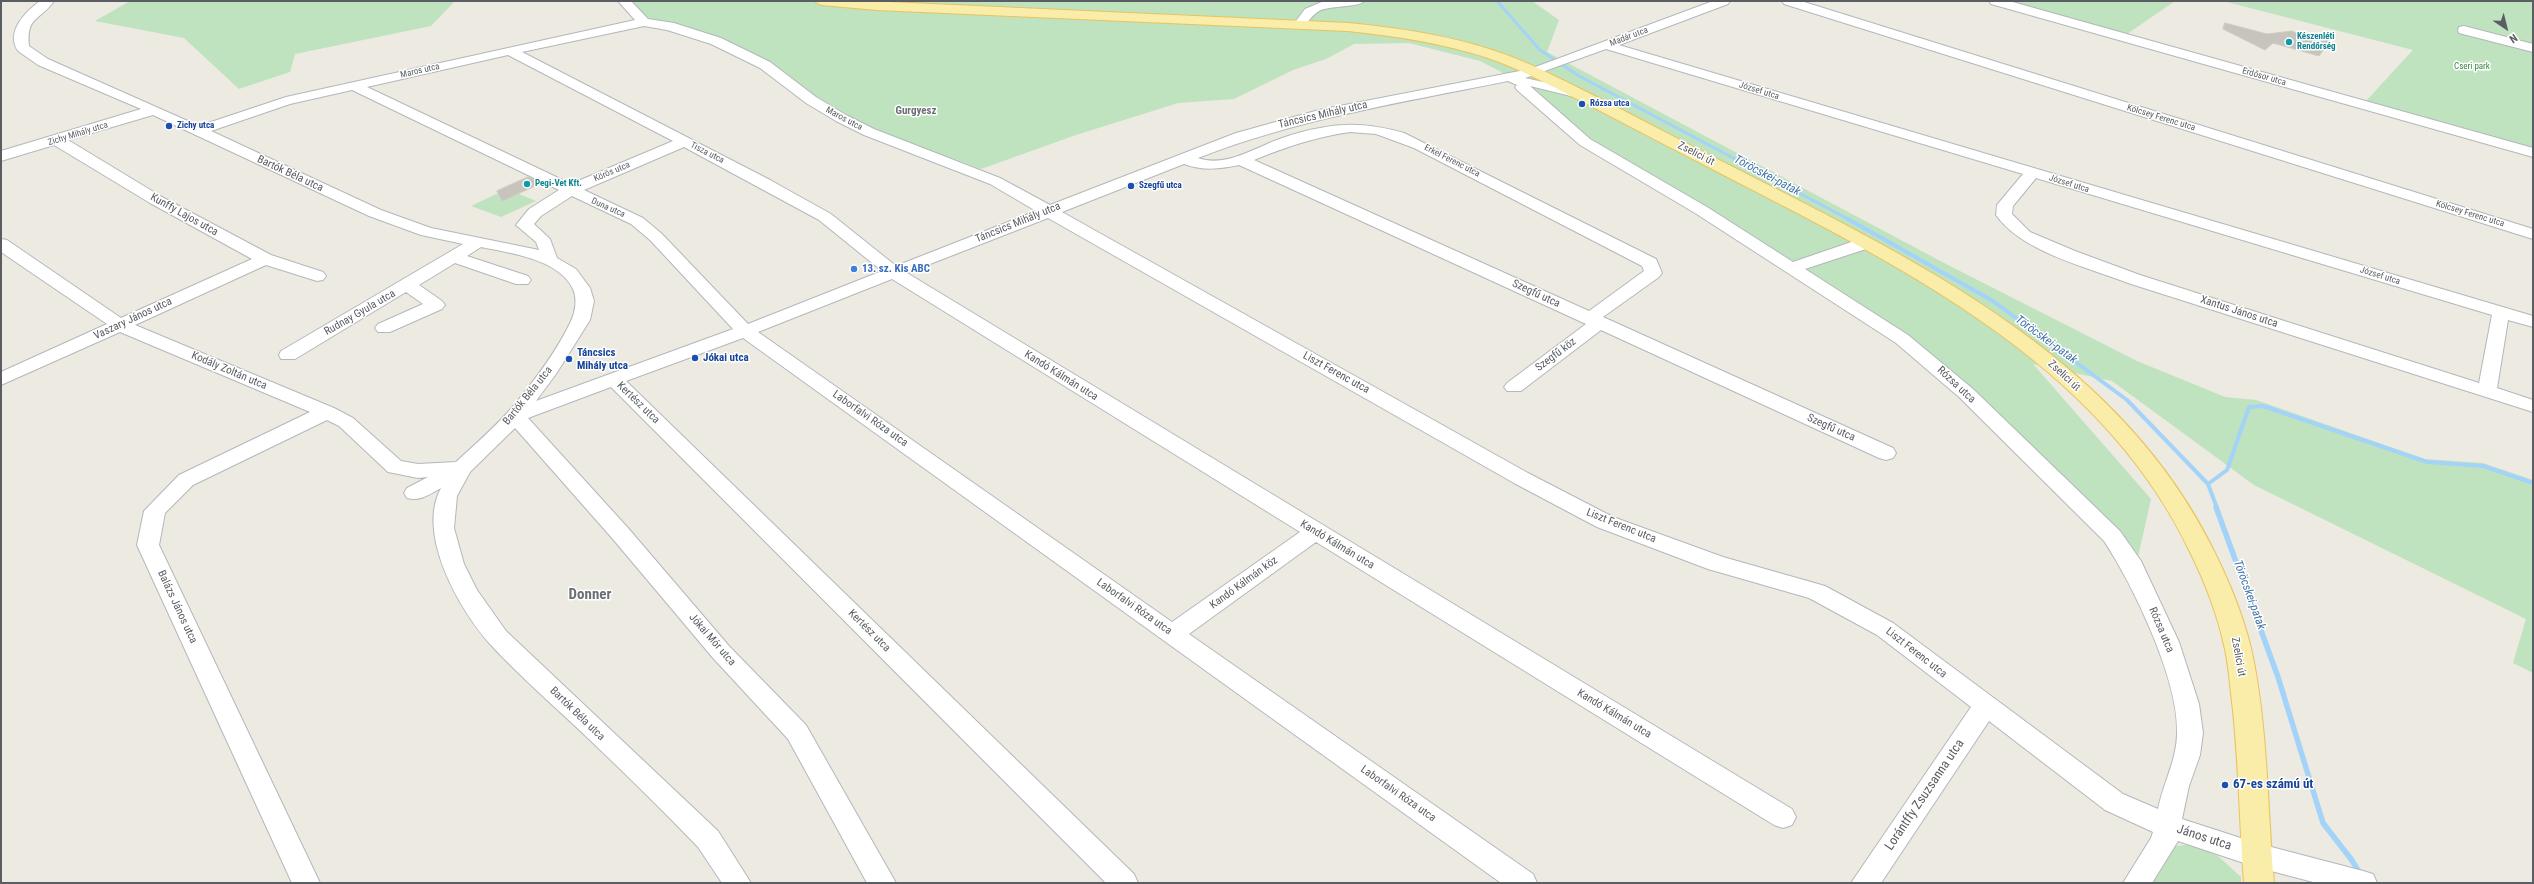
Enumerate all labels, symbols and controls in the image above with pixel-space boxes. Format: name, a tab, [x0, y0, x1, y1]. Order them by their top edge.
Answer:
north arrow	[2486, 8, 2526, 48]
street label: Madár utca	[1608, 25, 1650, 49]
text: N	[2507, 31, 2520, 45]
place label: Készenléti Rendőrség	[2297, 32, 2336, 53]
marker: Készenléti Rendőrség	[2284, 37, 2294, 47]
street label: Maros utca	[399, 61, 441, 81]
park label: Cseri park	[2454, 62, 2490, 72]
street label: Erdősor utca	[2241, 66, 2287, 88]
street label: József utca	[1738, 80, 1780, 102]
street label: Táncsics Mihály utca	[1277, 98, 1369, 132]
marker: Rózsa utca	[1577, 99, 1587, 109]
place label: Rózsa utca	[1590, 99, 1629, 109]
street label: Kölcsey Ferenc utca	[2125, 102, 2197, 134]
district label: Gurgyesz	[896, 104, 936, 118]
street label: Maros utca	[824, 105, 864, 133]
street label: Zichy Mihály utca	[47, 120, 109, 148]
marker: Zichy utca	[164, 121, 174, 131]
place label: Zichy utca	[177, 121, 214, 131]
street label: Zselici út	[1675, 139, 1717, 169]
street label: Tisza utca	[688, 140, 726, 166]
street label: Erkel Ferenc utca	[1422, 142, 1482, 180]
street label: Bartók Béla utca	[255, 153, 325, 195]
water label: Töröcskei-patak	[1731, 153, 1803, 199]
street label: Körös utca	[592, 160, 632, 184]
street label: József utca	[2048, 173, 2090, 195]
marker: Pegi-Vet Kft.	[522, 179, 532, 189]
place label: Pegi-Vet Kft.	[535, 179, 582, 189]
marker: Szegfű utca	[1126, 181, 1136, 191]
place label: Szegfű utca	[1139, 181, 1182, 191]
street label: Kunffy Lajos utca	[148, 191, 220, 239]
street label: Duna utca	[589, 196, 627, 220]
street label: Kölcsey Ferenc utca	[2434, 198, 2506, 230]
street label: Táncsics Mihály utca	[973, 200, 1063, 246]
place label: 13. sz. Kis ABC	[862, 262, 930, 276]
marker: 13. sz. Kis ABC	[849, 264, 859, 274]
street label: József utca	[2359, 265, 2401, 287]
street label: Szegfű utca	[1510, 277, 1562, 311]
street label: Rudnay Gyula utca	[322, 287, 398, 339]
street label: Xantus János utca	[2199, 293, 2279, 331]
street label: Vaszary János utca	[92, 295, 174, 343]
water label: Töröcskei-patak	[2012, 313, 2080, 367]
street label: Szegfű köz	[1533, 335, 1579, 375]
place label: Táncsics Mihály utca	[577, 346, 628, 372]
street label: Kandó Kálmán utca	[1022, 348, 1100, 404]
street label: Kodály Zoltán utca	[189, 349, 269, 393]
street label: Liszt Ferenc utca	[1300, 349, 1372, 397]
place label: Jókai utca	[703, 351, 749, 365]
marker: Jókai utca	[690, 353, 700, 363]
marker: Táncsics Mihály utca	[564, 354, 574, 364]
street label: Zselici út	[2045, 358, 2083, 394]
street label: Bartók Béla utca	[500, 364, 556, 428]
street label: Rózsa utca	[1934, 364, 1978, 406]
street label: Kertész utca	[614, 379, 662, 427]
street label: Laborfalvi Róza utca	[830, 388, 910, 450]
street label: Szegfű utca	[1805, 412, 1857, 444]
street label: Liszt Ferenc utca	[1584, 506, 1658, 546]
street label: Kandó Kálmán utca	[1298, 518, 1376, 572]
street label: Kandó Kálmán köz	[1208, 554, 1280, 612]
water label: Töröcskei-patak	[2230, 558, 2268, 632]
street label: Balázs János utca	[154, 568, 200, 646]
street label: Laborfalvi Róza utca	[1094, 576, 1174, 638]
district label: Donner	[569, 586, 611, 604]
street label: Rózsa utca	[2146, 605, 2176, 655]
street label: Kertész utca	[845, 607, 893, 655]
street label: Jókai Mór utca	[686, 611, 738, 669]
street label: Liszt Ferenc utca	[1883, 625, 1949, 681]
street label: Zselici út	[2228, 636, 2248, 678]
street label: Bartók Béla utca	[547, 684, 607, 744]
street label: Kandó Kálmán utca	[1575, 687, 1653, 741]
street label: Lorántffy Zsuzsanna utca	[1882, 737, 1968, 853]
street label: Laborfalvi Róza utca	[1358, 763, 1438, 825]
place label: 67-es számú út	[2233, 777, 2313, 793]
marker: 67-es számú út	[2220, 780, 2230, 790]
street label: János utca	[2175, 822, 2233, 854]

